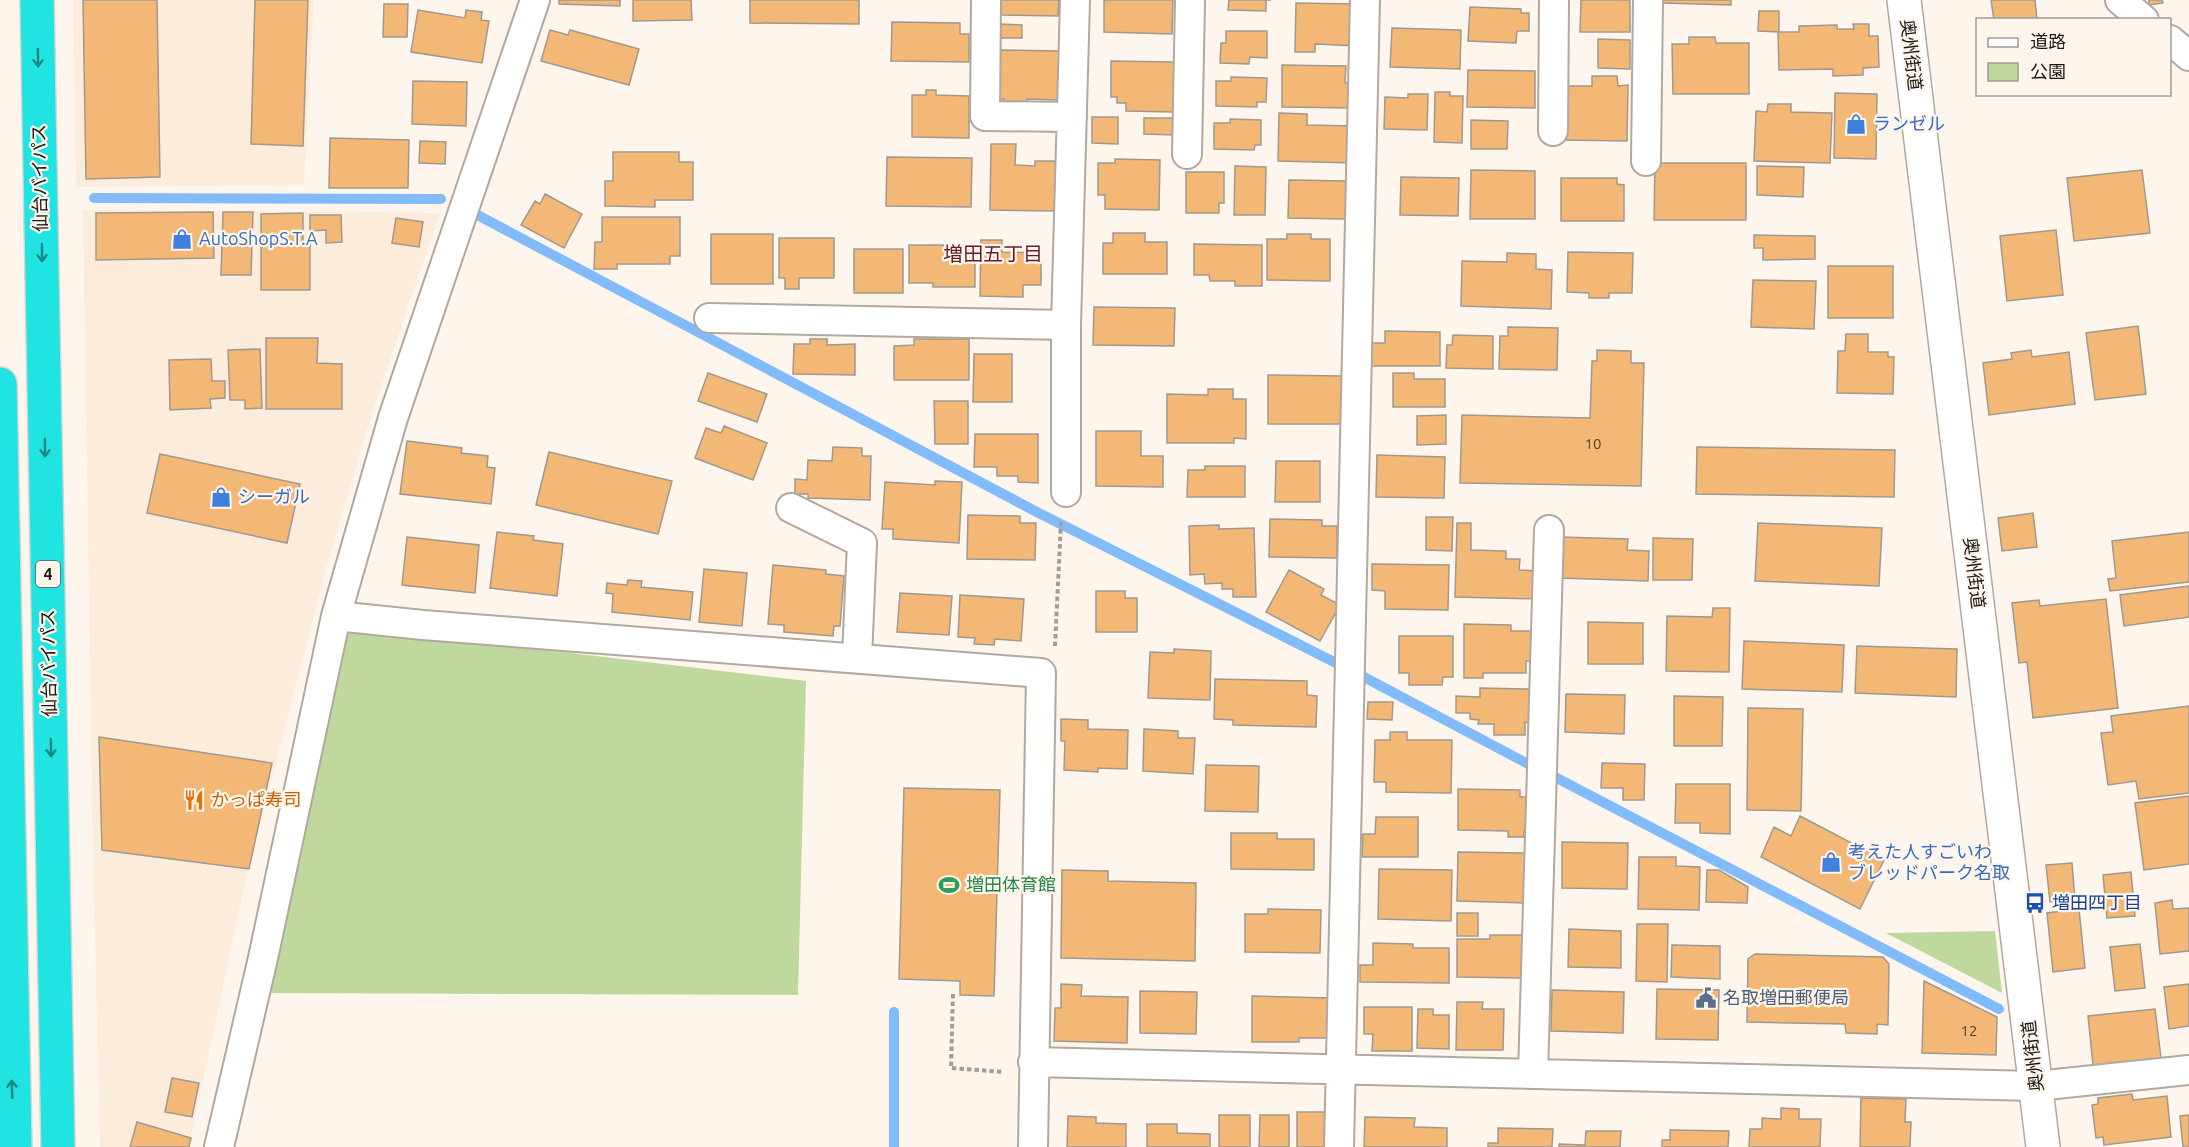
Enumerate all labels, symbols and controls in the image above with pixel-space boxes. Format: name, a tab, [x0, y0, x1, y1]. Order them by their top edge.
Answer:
street label: 奥州街道	[1898, 18, 1926, 92]
legend	[1976, 18, 2171, 96]
text: 道路	[2030, 31, 2066, 51]
one-way arrow	[33, 48, 44, 68]
text: 公園	[2030, 61, 2066, 81]
shop icon: ランゼル	[1844, 112, 1868, 136]
place label: ランゼル	[1873, 113, 1945, 133]
street label: 仙台バイパス	[28, 124, 50, 232]
shop icon: AutoShopS.T.A	[170, 227, 194, 251]
place label: AutoShopS.T.A	[199, 228, 318, 248]
district label: 増田五丁目	[943, 242, 1043, 265]
one-way arrow	[36, 243, 48, 263]
house number: 10	[1585, 435, 1601, 452]
one-way arrow	[39, 438, 51, 458]
shop icon: シーガル	[209, 485, 233, 509]
place label: シーガル	[238, 486, 310, 506]
street label: 奥州街道	[1961, 536, 1989, 610]
road number: 4	[36, 561, 60, 587]
street label: 仙台バイパス	[37, 609, 59, 717]
one-way arrow	[45, 738, 56, 758]
restaurant icon: かっぱ寿司	[182, 788, 206, 812]
place label: かっぱ寿司	[211, 789, 301, 809]
place label: 考えた人すごいわ ブレッドパーク名取	[1848, 841, 2010, 882]
shop icon: 考えた人すごいわ ブレッドパーク名取	[1819, 850, 1843, 874]
sports icon: 増田体育館	[937, 873, 961, 897]
place label: 増田体育館	[966, 874, 1056, 894]
bus stop icon: 増田四丁目	[2023, 891, 2047, 915]
place label: 増田四丁目	[2052, 892, 2142, 912]
public building icon: 名取増田郵便局	[1694, 986, 1718, 1010]
place label: 名取増田郵便局	[1723, 987, 1849, 1007]
street label: 奥州街道	[2018, 1019, 2046, 1093]
house number: 12	[1961, 1022, 1977, 1039]
one-way arrow	[7, 1079, 18, 1099]

